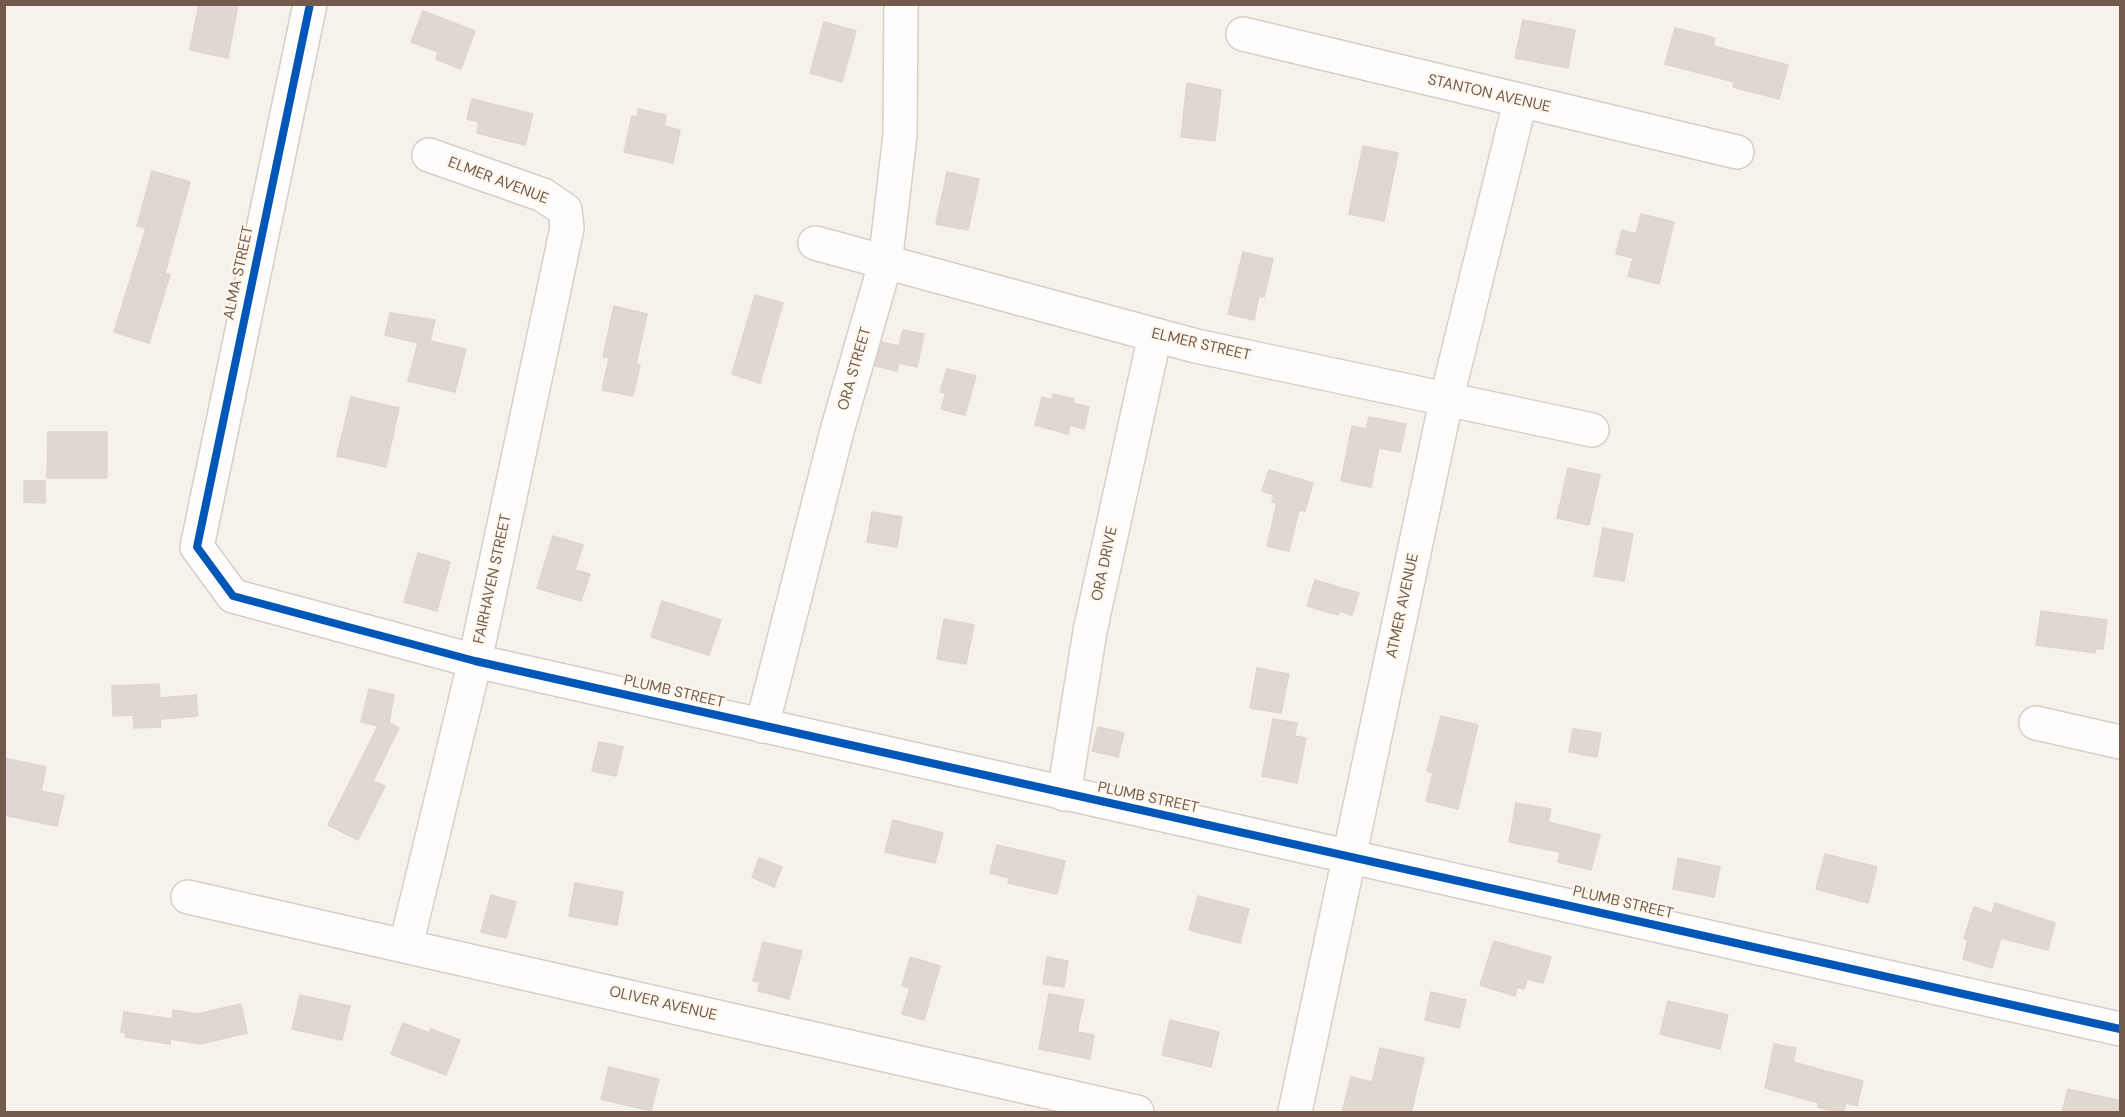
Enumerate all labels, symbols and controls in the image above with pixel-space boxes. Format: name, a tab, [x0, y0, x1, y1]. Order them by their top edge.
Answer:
street label: STANTON AVENUE	[1426, 71, 1552, 117]
street label: ELMER AVENUE	[445, 154, 551, 208]
street label: ALMA STREET	[220, 224, 258, 322]
street label: ORA STREET	[835, 325, 875, 413]
street label: ELMER STREET	[1150, 325, 1252, 365]
street label: FAIRHAVEN STREET	[470, 513, 516, 645]
street label: ORA DRIVE	[1088, 525, 1122, 603]
street label: ATMER AVENUE	[1383, 552, 1423, 660]
street label: PLUMB STREET	[622, 672, 726, 712]
street label: PLUMB STREET	[1096, 779, 1200, 817]
street label: PLUMB STREET	[1571, 883, 1675, 923]
street label: OLIVER AVENUE	[607, 983, 719, 1025]

